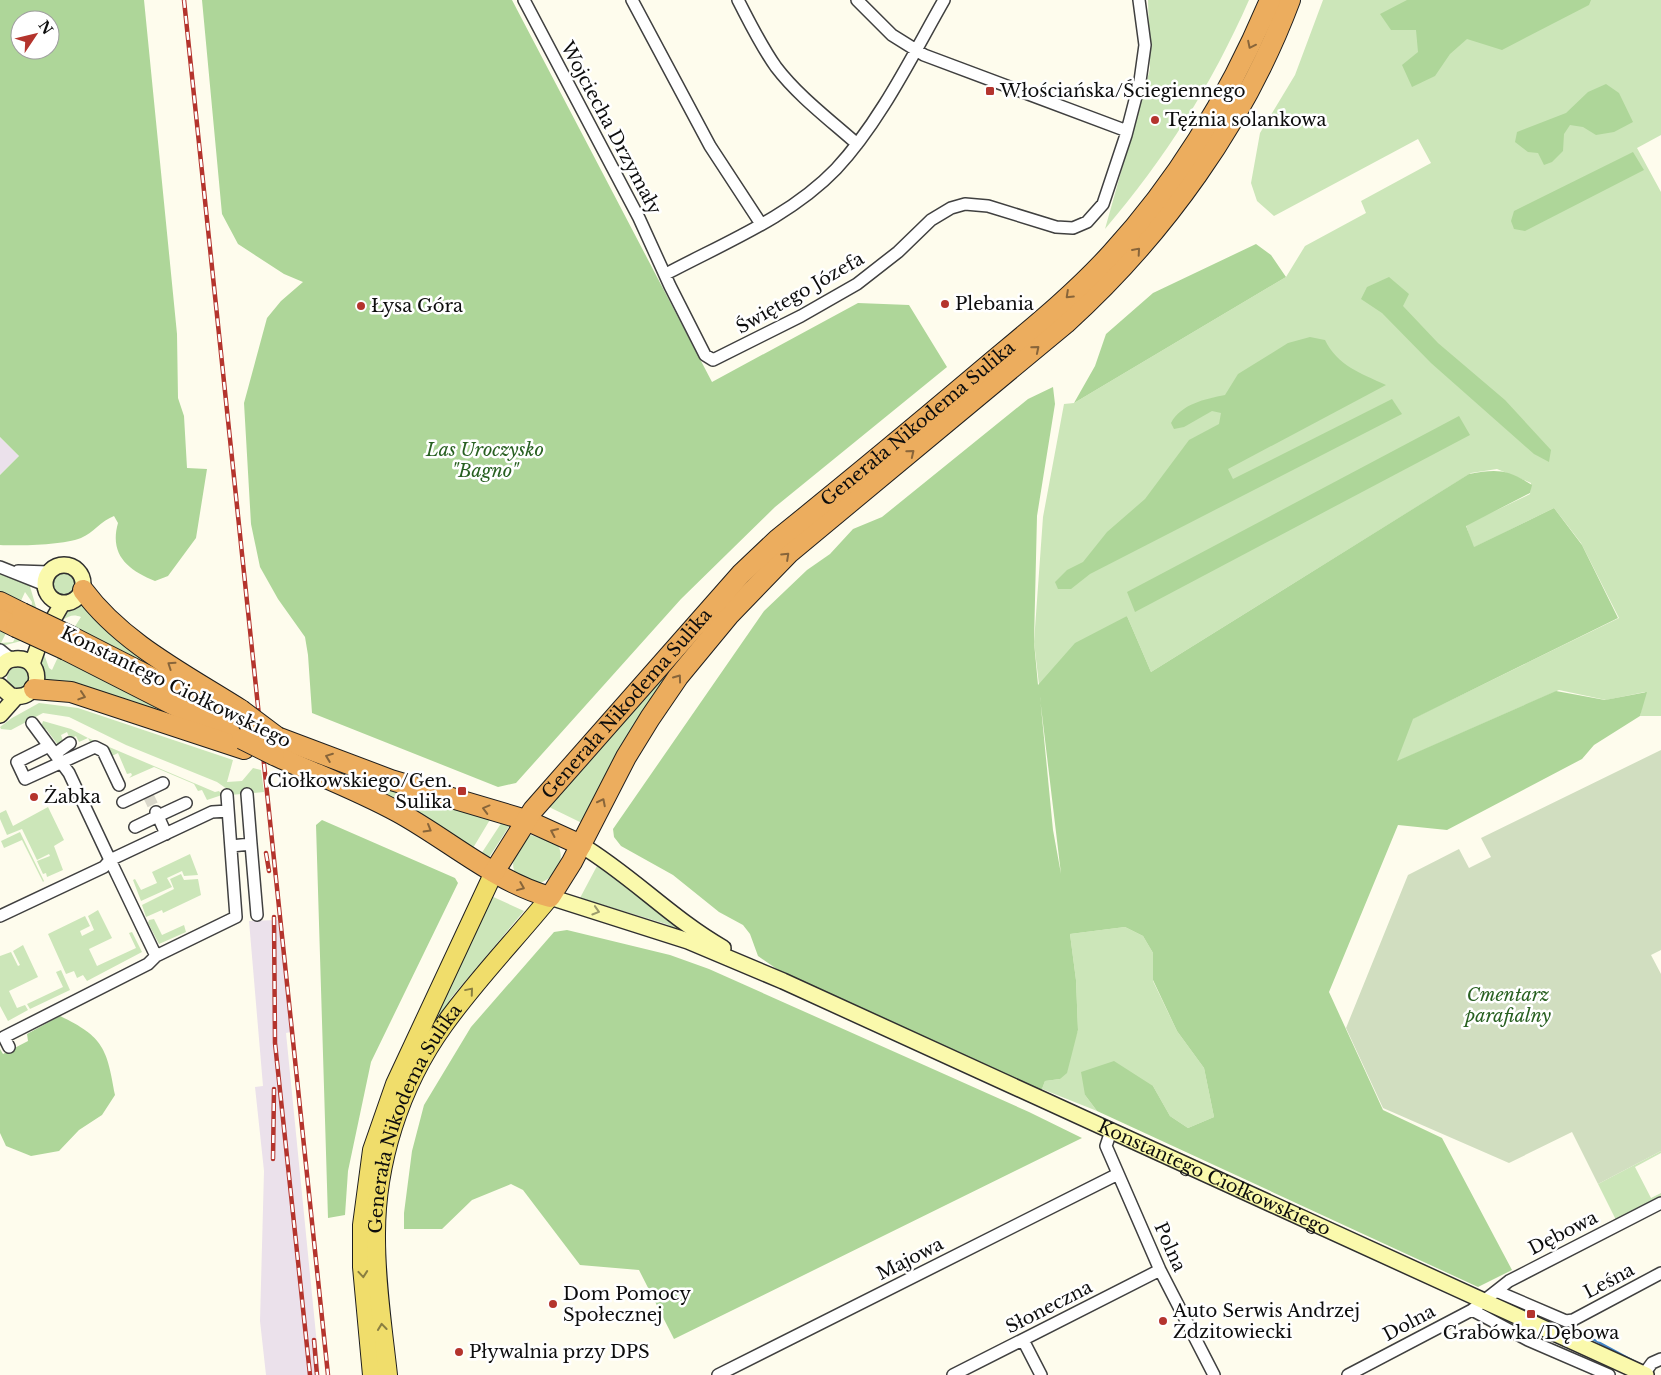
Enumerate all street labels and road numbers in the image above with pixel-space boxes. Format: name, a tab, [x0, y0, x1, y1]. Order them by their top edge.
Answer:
street label: Wojciecha Drzymały	[556, 37, 666, 219]
street label: Świętego Józefa	[732, 247, 868, 338]
street label: Generała Nikodema Sulika	[816, 337, 1019, 511]
street label: Generała Nikodema Sulika	[537, 604, 716, 803]
street label: Konstantego Ciołkowskiego	[57, 622, 295, 752]
street label: Generała Nikodema Sulika	[365, 1000, 467, 1234]
street label: Konstantego Ciołkowskiego	[1094, 1115, 1334, 1241]
street label: Dębowa	[1525, 1206, 1601, 1260]
street label: Polna	[1149, 1219, 1191, 1275]
street label: Majowa	[873, 1233, 947, 1285]
street label: Leśna	[1580, 1259, 1638, 1303]
street label: Słoneczna	[1002, 1276, 1096, 1338]
street label: Dolna	[1379, 1300, 1439, 1346]

